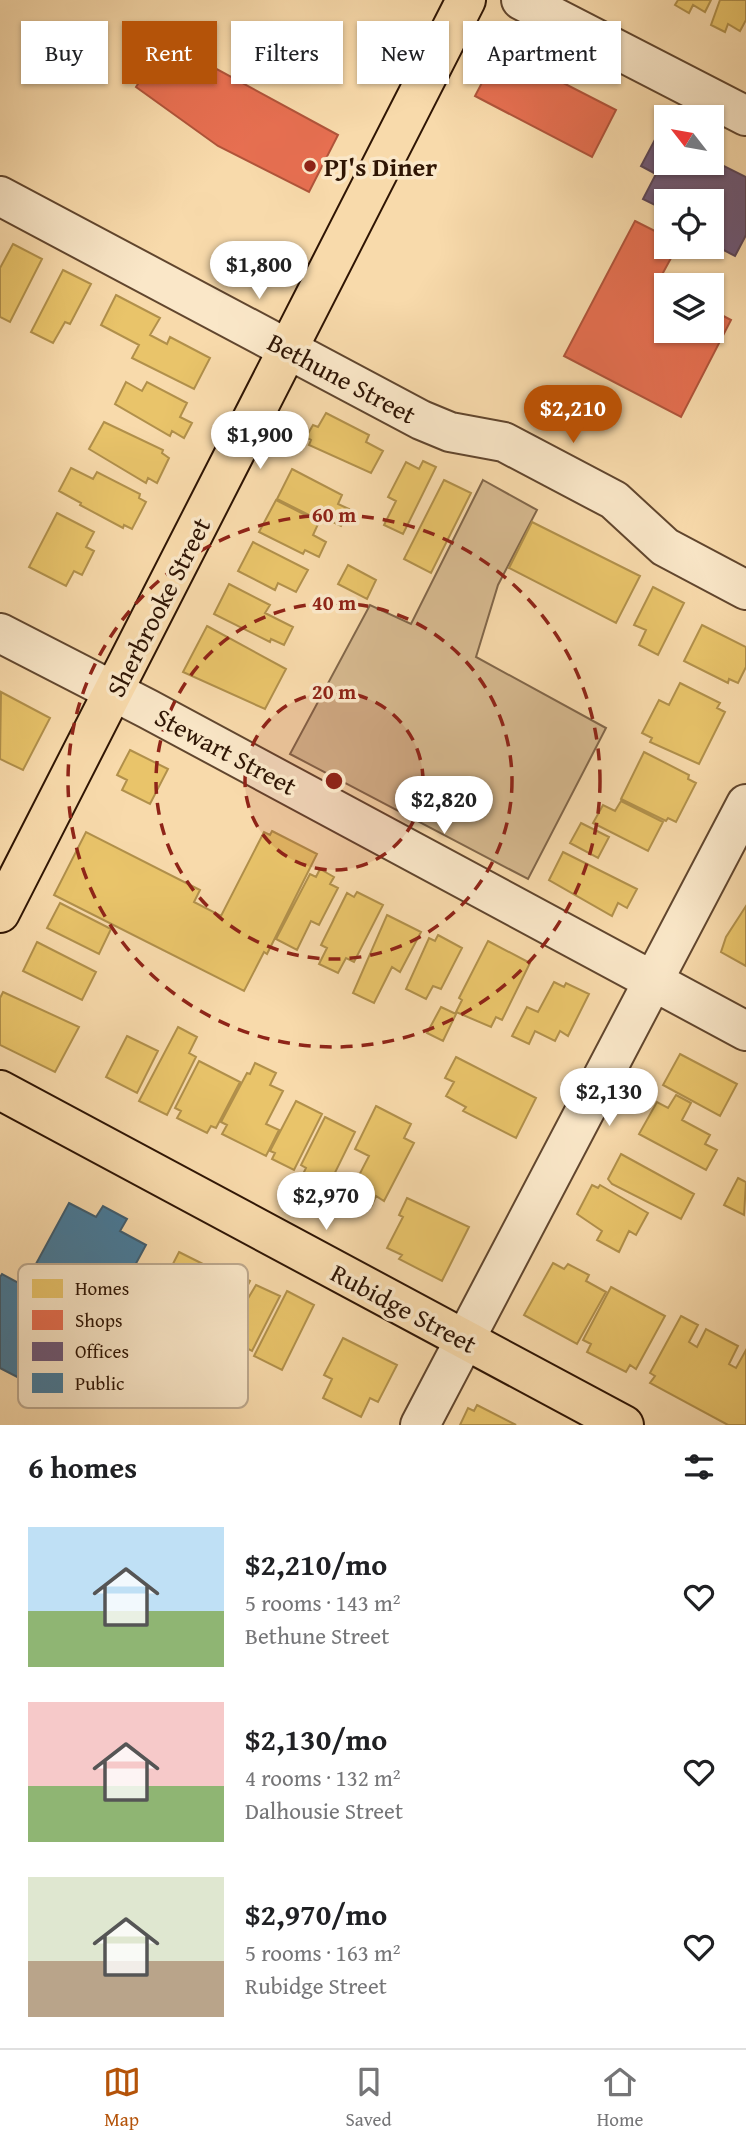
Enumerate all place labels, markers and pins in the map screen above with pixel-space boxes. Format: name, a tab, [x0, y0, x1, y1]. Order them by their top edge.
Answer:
place label: PJ's Diner	[324, 147, 437, 186]
marker: PJ's Diner	[302, 158, 318, 174]
pin: $1,800	[202, 242, 316, 301]
pin: $2,210	[516, 386, 630, 445]
pin: $1,900	[203, 412, 317, 471]
centre of rings	[322, 769, 346, 793]
pin: $2,820	[387, 776, 501, 836]
pin: $2,130	[552, 1068, 666, 1128]
pin: $2,970	[269, 1172, 383, 1232]

